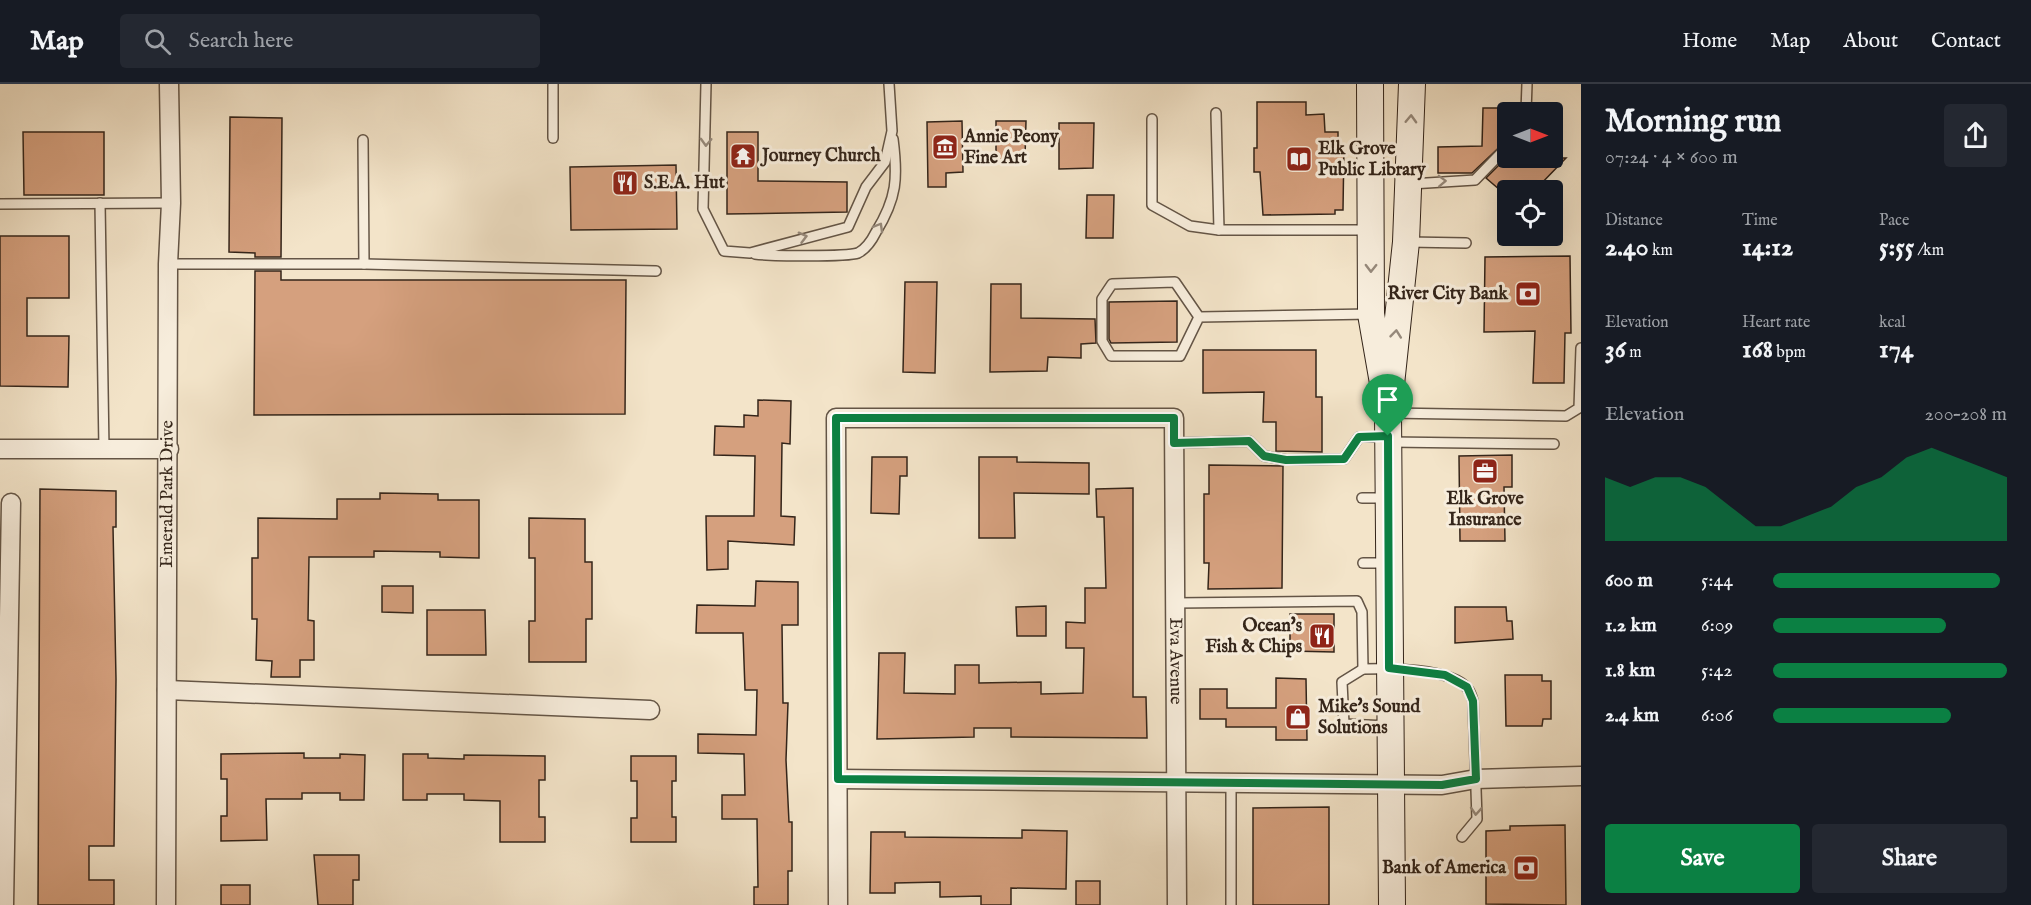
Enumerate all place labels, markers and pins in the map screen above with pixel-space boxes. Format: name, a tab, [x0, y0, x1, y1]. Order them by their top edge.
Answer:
place label: Annie Peony Fine Art	[963, 126, 1060, 170]
museum icon: Annie Peony Fine Art	[930, 132, 960, 162]
place label: Elk Grove Public Library	[1318, 138, 1427, 182]
temple icon: Journey Church	[728, 141, 758, 171]
library icon: Elk Grove Public Library	[1284, 144, 1314, 174]
place label: Journey Church	[760, 145, 881, 168]
restaurant icon: S.E.A. Hut	[610, 168, 640, 198]
place label: S.E.A. Hut	[644, 172, 726, 195]
bank icon: River City Bank	[1513, 279, 1543, 309]
place label: River City Bank	[1388, 283, 1509, 306]
pin	[1362, 374, 1413, 436]
office icon: Elk Grove Insurance	[1470, 456, 1500, 486]
place label: Elk Grove Insurance	[1446, 488, 1525, 532]
place label: Ocean's Fish & Chips	[1205, 615, 1303, 659]
restaurant icon: Ocean's Fish & Chips	[1307, 621, 1337, 651]
place label: Mike's Sound Solutions	[1318, 696, 1420, 740]
shop icon: Mike's Sound Solutions	[1283, 702, 1313, 732]
bank icon: Bank of America	[1511, 853, 1541, 883]
place label: Bank of America	[1382, 857, 1507, 880]

